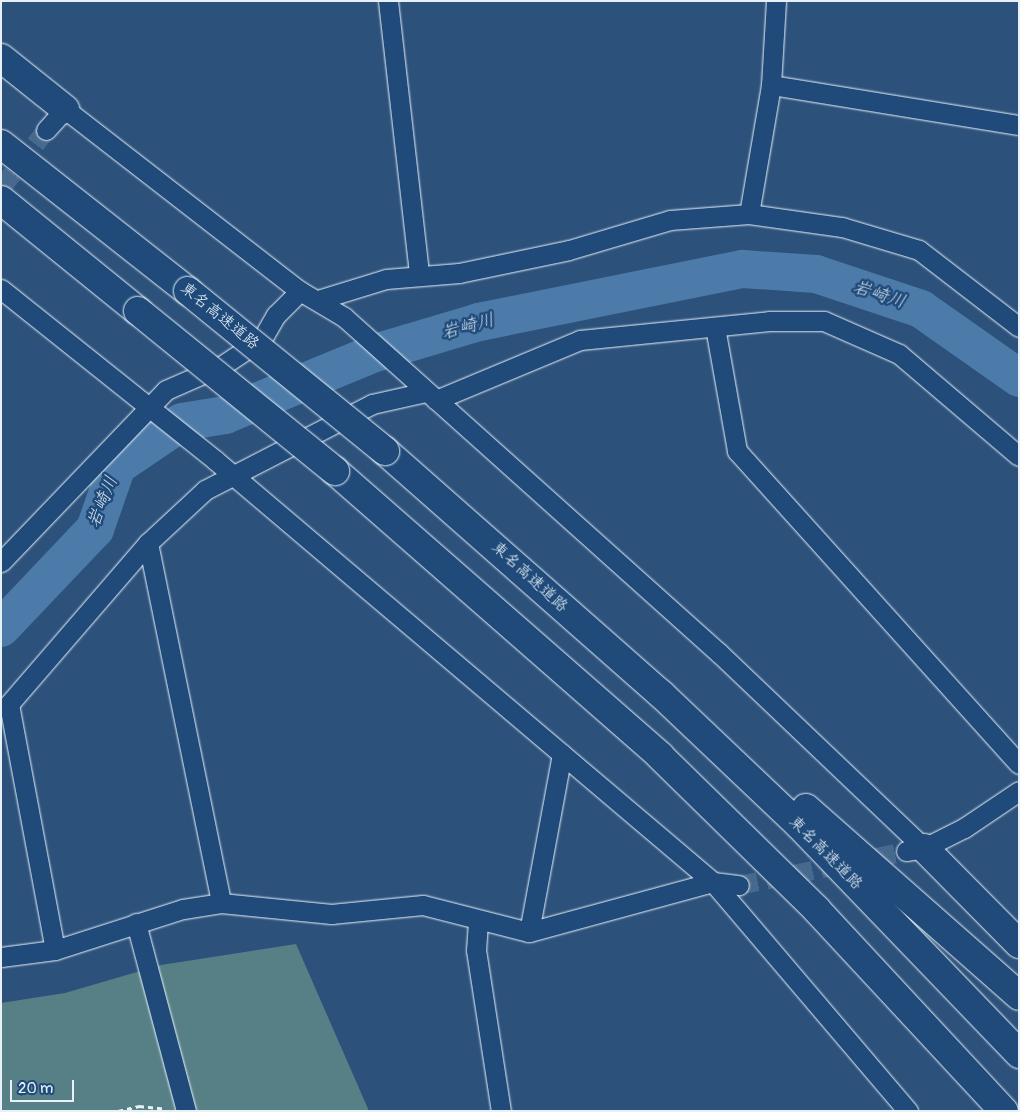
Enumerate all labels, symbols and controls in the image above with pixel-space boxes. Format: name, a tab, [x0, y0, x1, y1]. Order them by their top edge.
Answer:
water label: 岩崎川	[850, 276, 908, 314]
street label: 東名高速道路	[177, 278, 263, 354]
water label: 岩崎川	[439, 310, 497, 344]
water label: 岩崎川	[83, 473, 123, 531]
street label: 東名高速道路	[488, 538, 572, 616]
street label: 東名高速道路	[785, 812, 867, 894]
scale bar	[12, 1070, 76, 1102]
text: 20 m	[18, 1079, 53, 1098]

